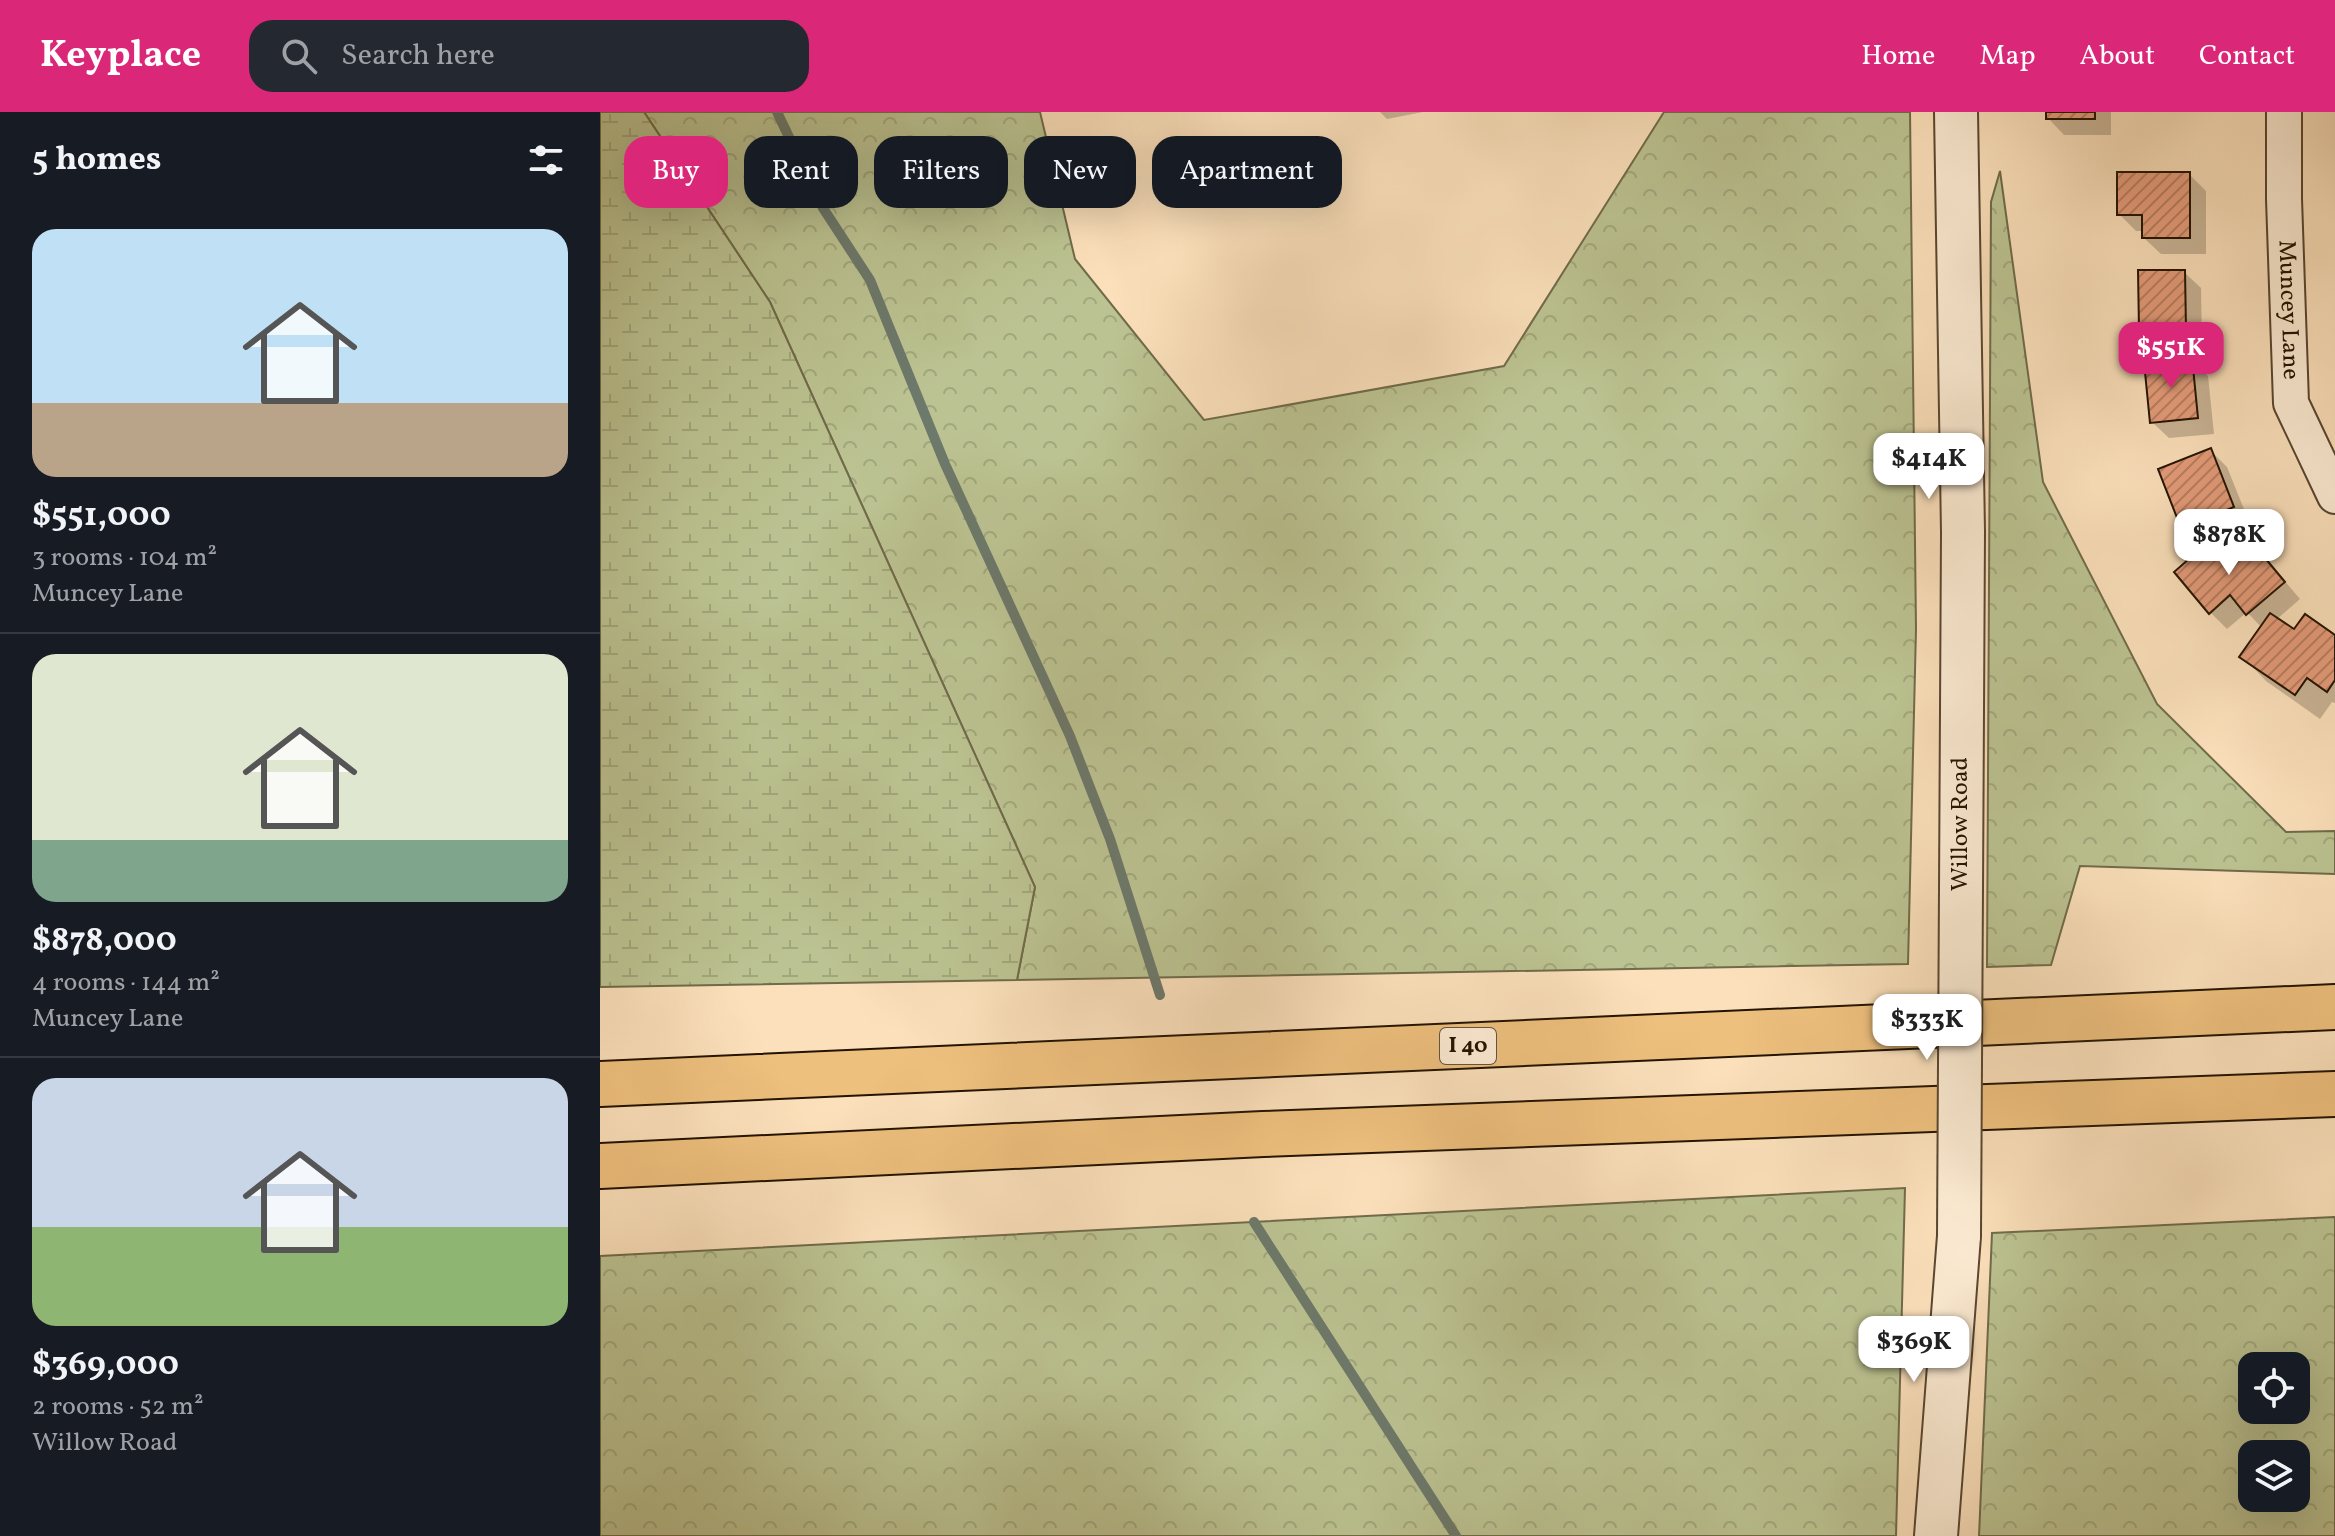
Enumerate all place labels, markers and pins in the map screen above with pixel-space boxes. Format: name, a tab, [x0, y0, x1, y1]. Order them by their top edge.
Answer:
pin: $551K	[2115, 322, 2227, 390]
pin: $414K	[1873, 433, 1985, 501]
pin: $878K	[2173, 509, 2285, 577]
pin: $333K	[1871, 994, 1983, 1062]
pin: $369K	[1858, 1316, 1970, 1384]

